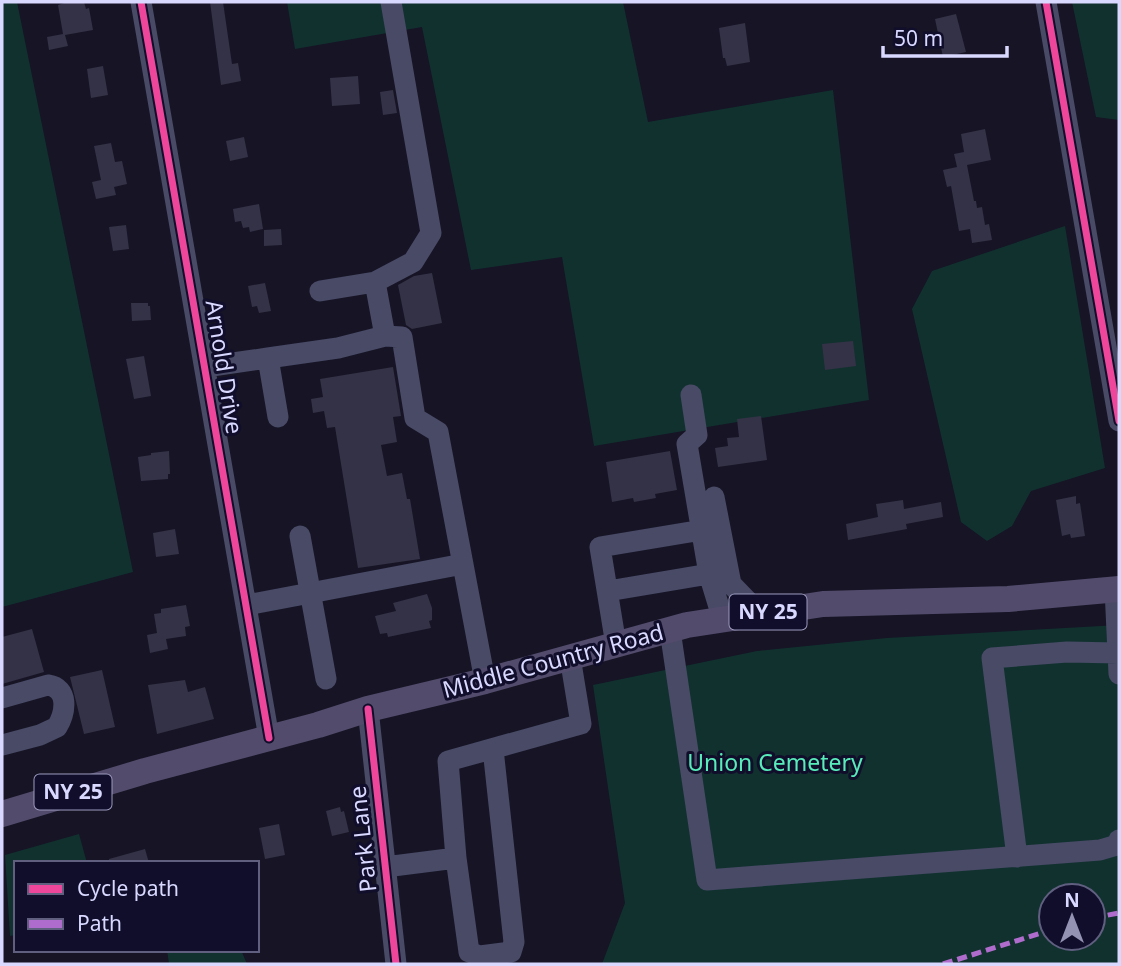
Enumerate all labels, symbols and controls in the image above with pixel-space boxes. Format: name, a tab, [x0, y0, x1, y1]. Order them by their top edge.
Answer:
scale bar	[883, 14, 1007, 58]
text: 50 m	[894, 24, 943, 52]
street label: Arnold Drive	[199, 298, 251, 436]
road number: NY 25	[730, 594, 806, 630]
street label: Middle Country Road	[439, 615, 667, 705]
park label: Union Cemetery	[687, 746, 863, 778]
road number: NY 25	[34, 774, 112, 810]
street label: Park Lane	[341, 784, 383, 894]
legend	[14, 861, 259, 952]
text: Cycle path	[77, 874, 179, 902]
north arrow	[1037, 882, 1107, 952]
text: N	[1064, 887, 1080, 913]
text: Path	[77, 909, 122, 937]

